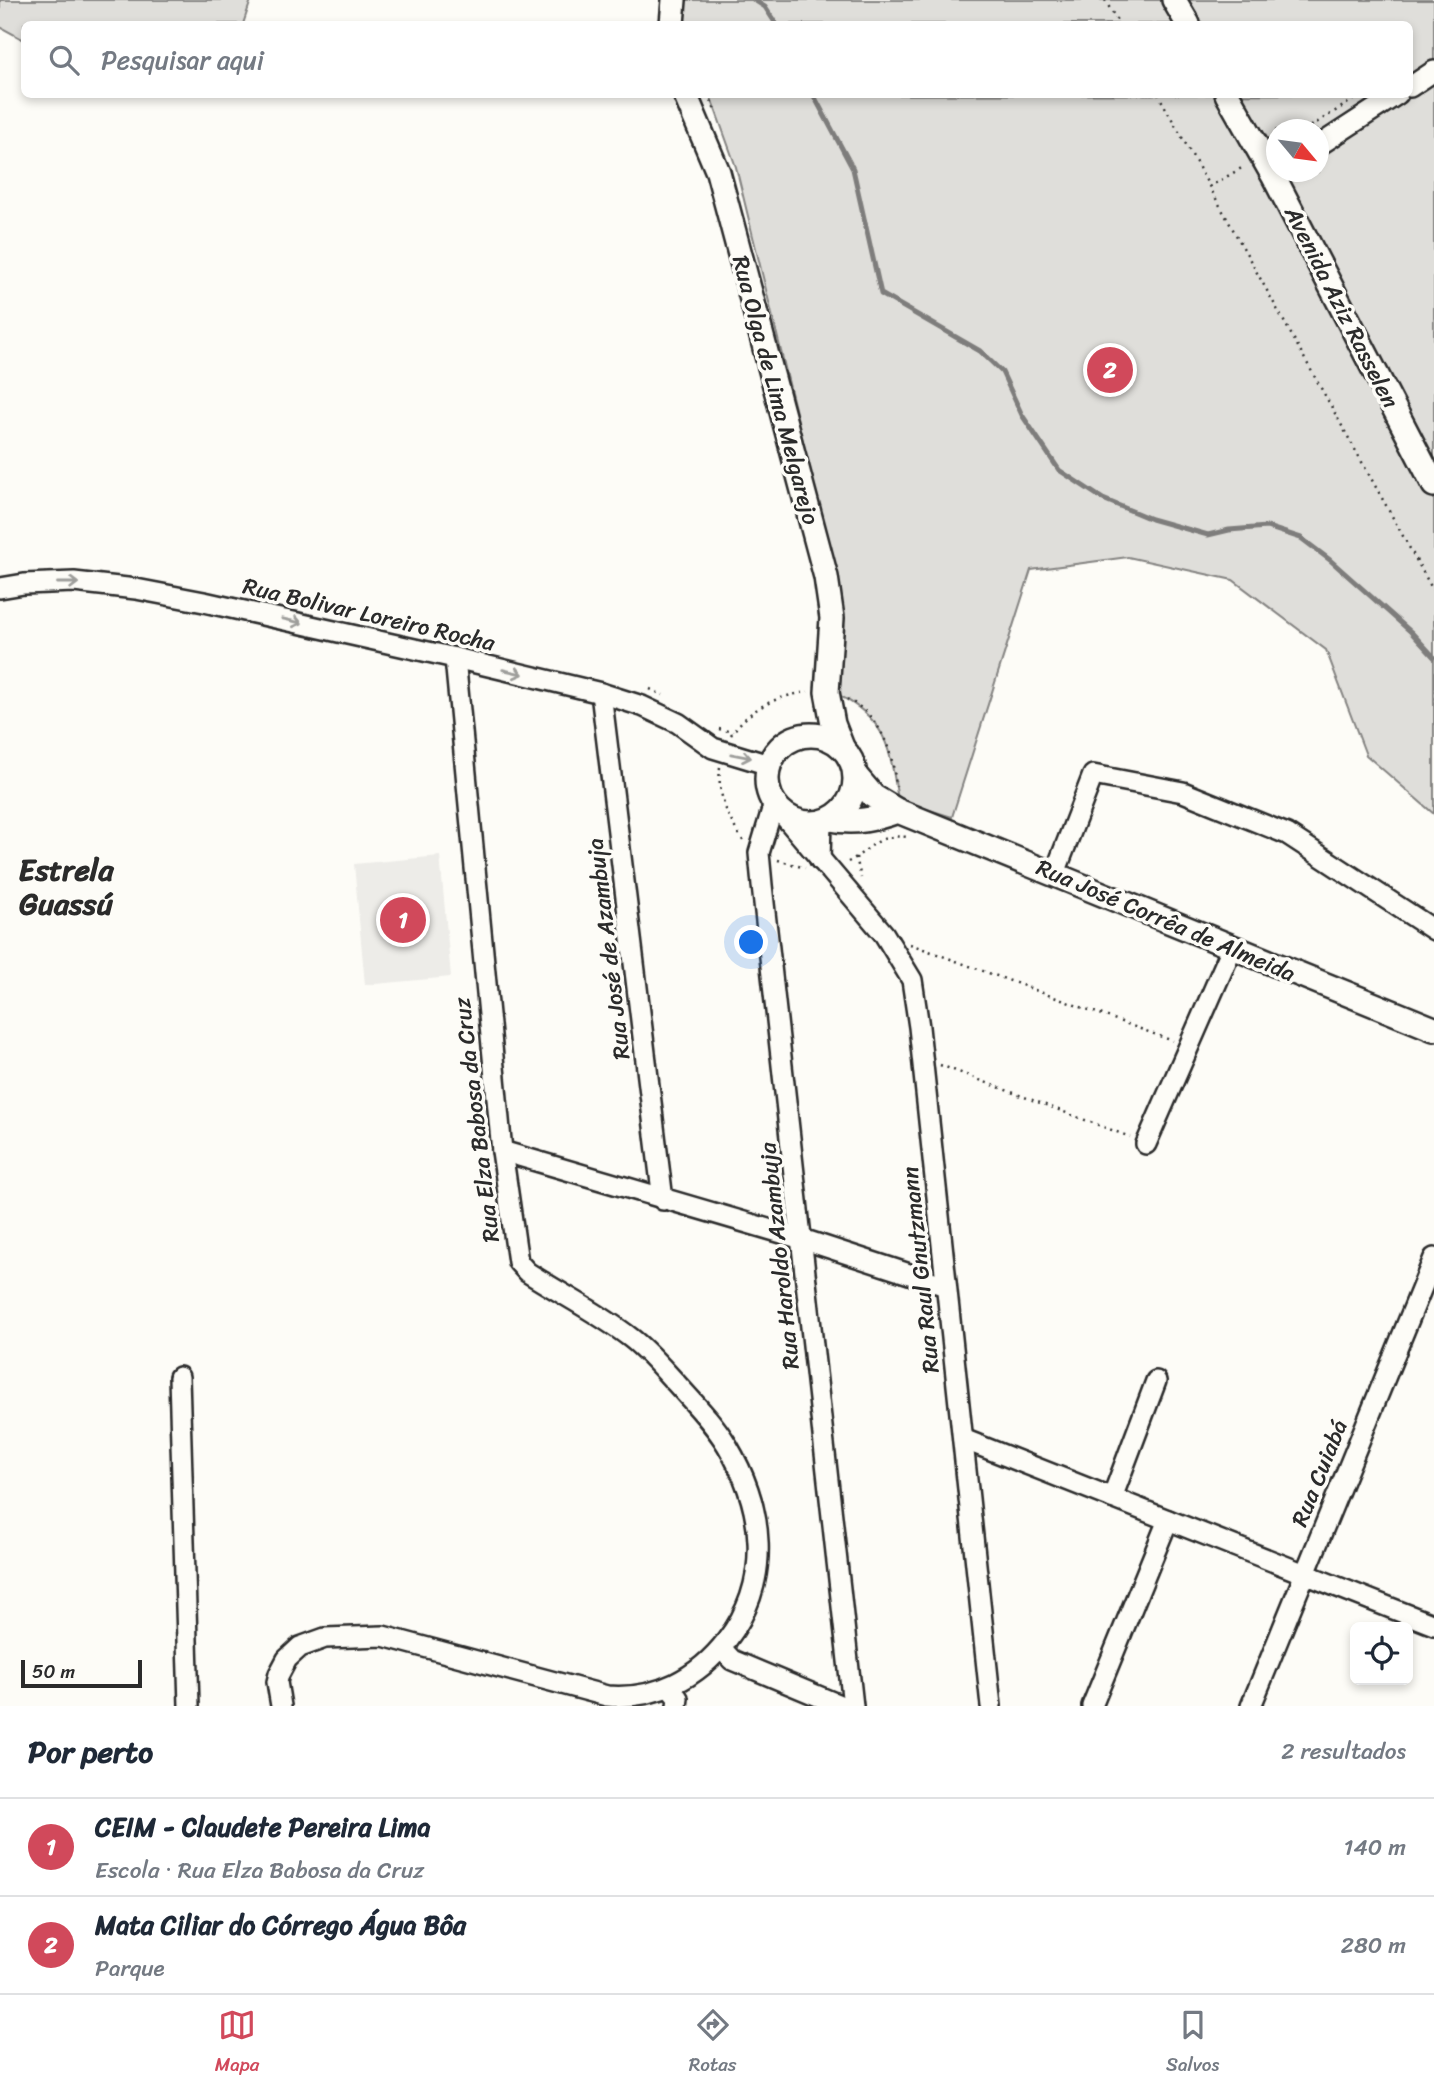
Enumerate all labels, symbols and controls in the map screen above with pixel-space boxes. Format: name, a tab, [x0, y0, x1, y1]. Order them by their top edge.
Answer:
search box	[21, 21, 1413, 98]
text: Pesquisar aqui	[101, 37, 264, 83]
icon: search	[45, 41, 83, 79]
north arrow	[1266, 119, 1329, 182]
street label: Avenida Aziz Rasselen	[1272, 198, 1411, 416]
street label: Rua Olga de Lima Melgarejo	[720, 251, 831, 530]
pin: 2	[1087, 344, 1133, 396]
street label: Rua Bolivar Loreiro Rocha	[239, 566, 499, 664]
one-way arrow	[56, 576, 79, 590]
one-way arrow	[280, 615, 303, 629]
one-way arrow	[502, 666, 524, 679]
one-way arrow	[729, 750, 752, 763]
street label: Rua José de Azambuja	[575, 836, 642, 1062]
district label: Estrela Guassú	[19, 843, 114, 931]
street label: Rua José Corrêa de Almeida	[1030, 847, 1302, 994]
pin: 1	[380, 894, 426, 946]
your location	[734, 925, 768, 959]
street label: Rua Elza Babosa da Cruz	[441, 994, 512, 1245]
street label: Rua Haroldo Azambuja	[747, 1140, 812, 1371]
street label: Rua Raul Gnutzmann	[889, 1165, 952, 1375]
street label: Rua Cuiabá	[1279, 1413, 1360, 1533]
map controls	[1350, 1622, 1413, 1685]
button: locate	[1350, 1622, 1413, 1685]
text: 50 m	[32, 1655, 75, 1688]
scale bar	[21, 1657, 142, 1689]
text: Por perto	[28, 1725, 153, 1779]
text: 2 resultados	[1281, 1731, 1406, 1772]
text: CEIM - Claudete Pereira Lima	[95, 1804, 430, 1850]
text: 1	[46, 1827, 56, 1868]
text: 140 m	[1344, 1827, 1406, 1868]
text: Escola · Rua Elza Babosa da Cruz	[95, 1850, 424, 1891]
text: Mata Ciliar do Córrego Água Bôa	[95, 1902, 466, 1948]
text: 2	[44, 1925, 58, 1966]
text: 280 m	[1341, 1925, 1406, 1966]
text: Parque	[95, 1948, 165, 1989]
tab: Mapa	[215, 2006, 259, 2081]
tab: Rotas	[689, 2006, 737, 2081]
tab: Salvos	[1166, 2006, 1219, 2081]

